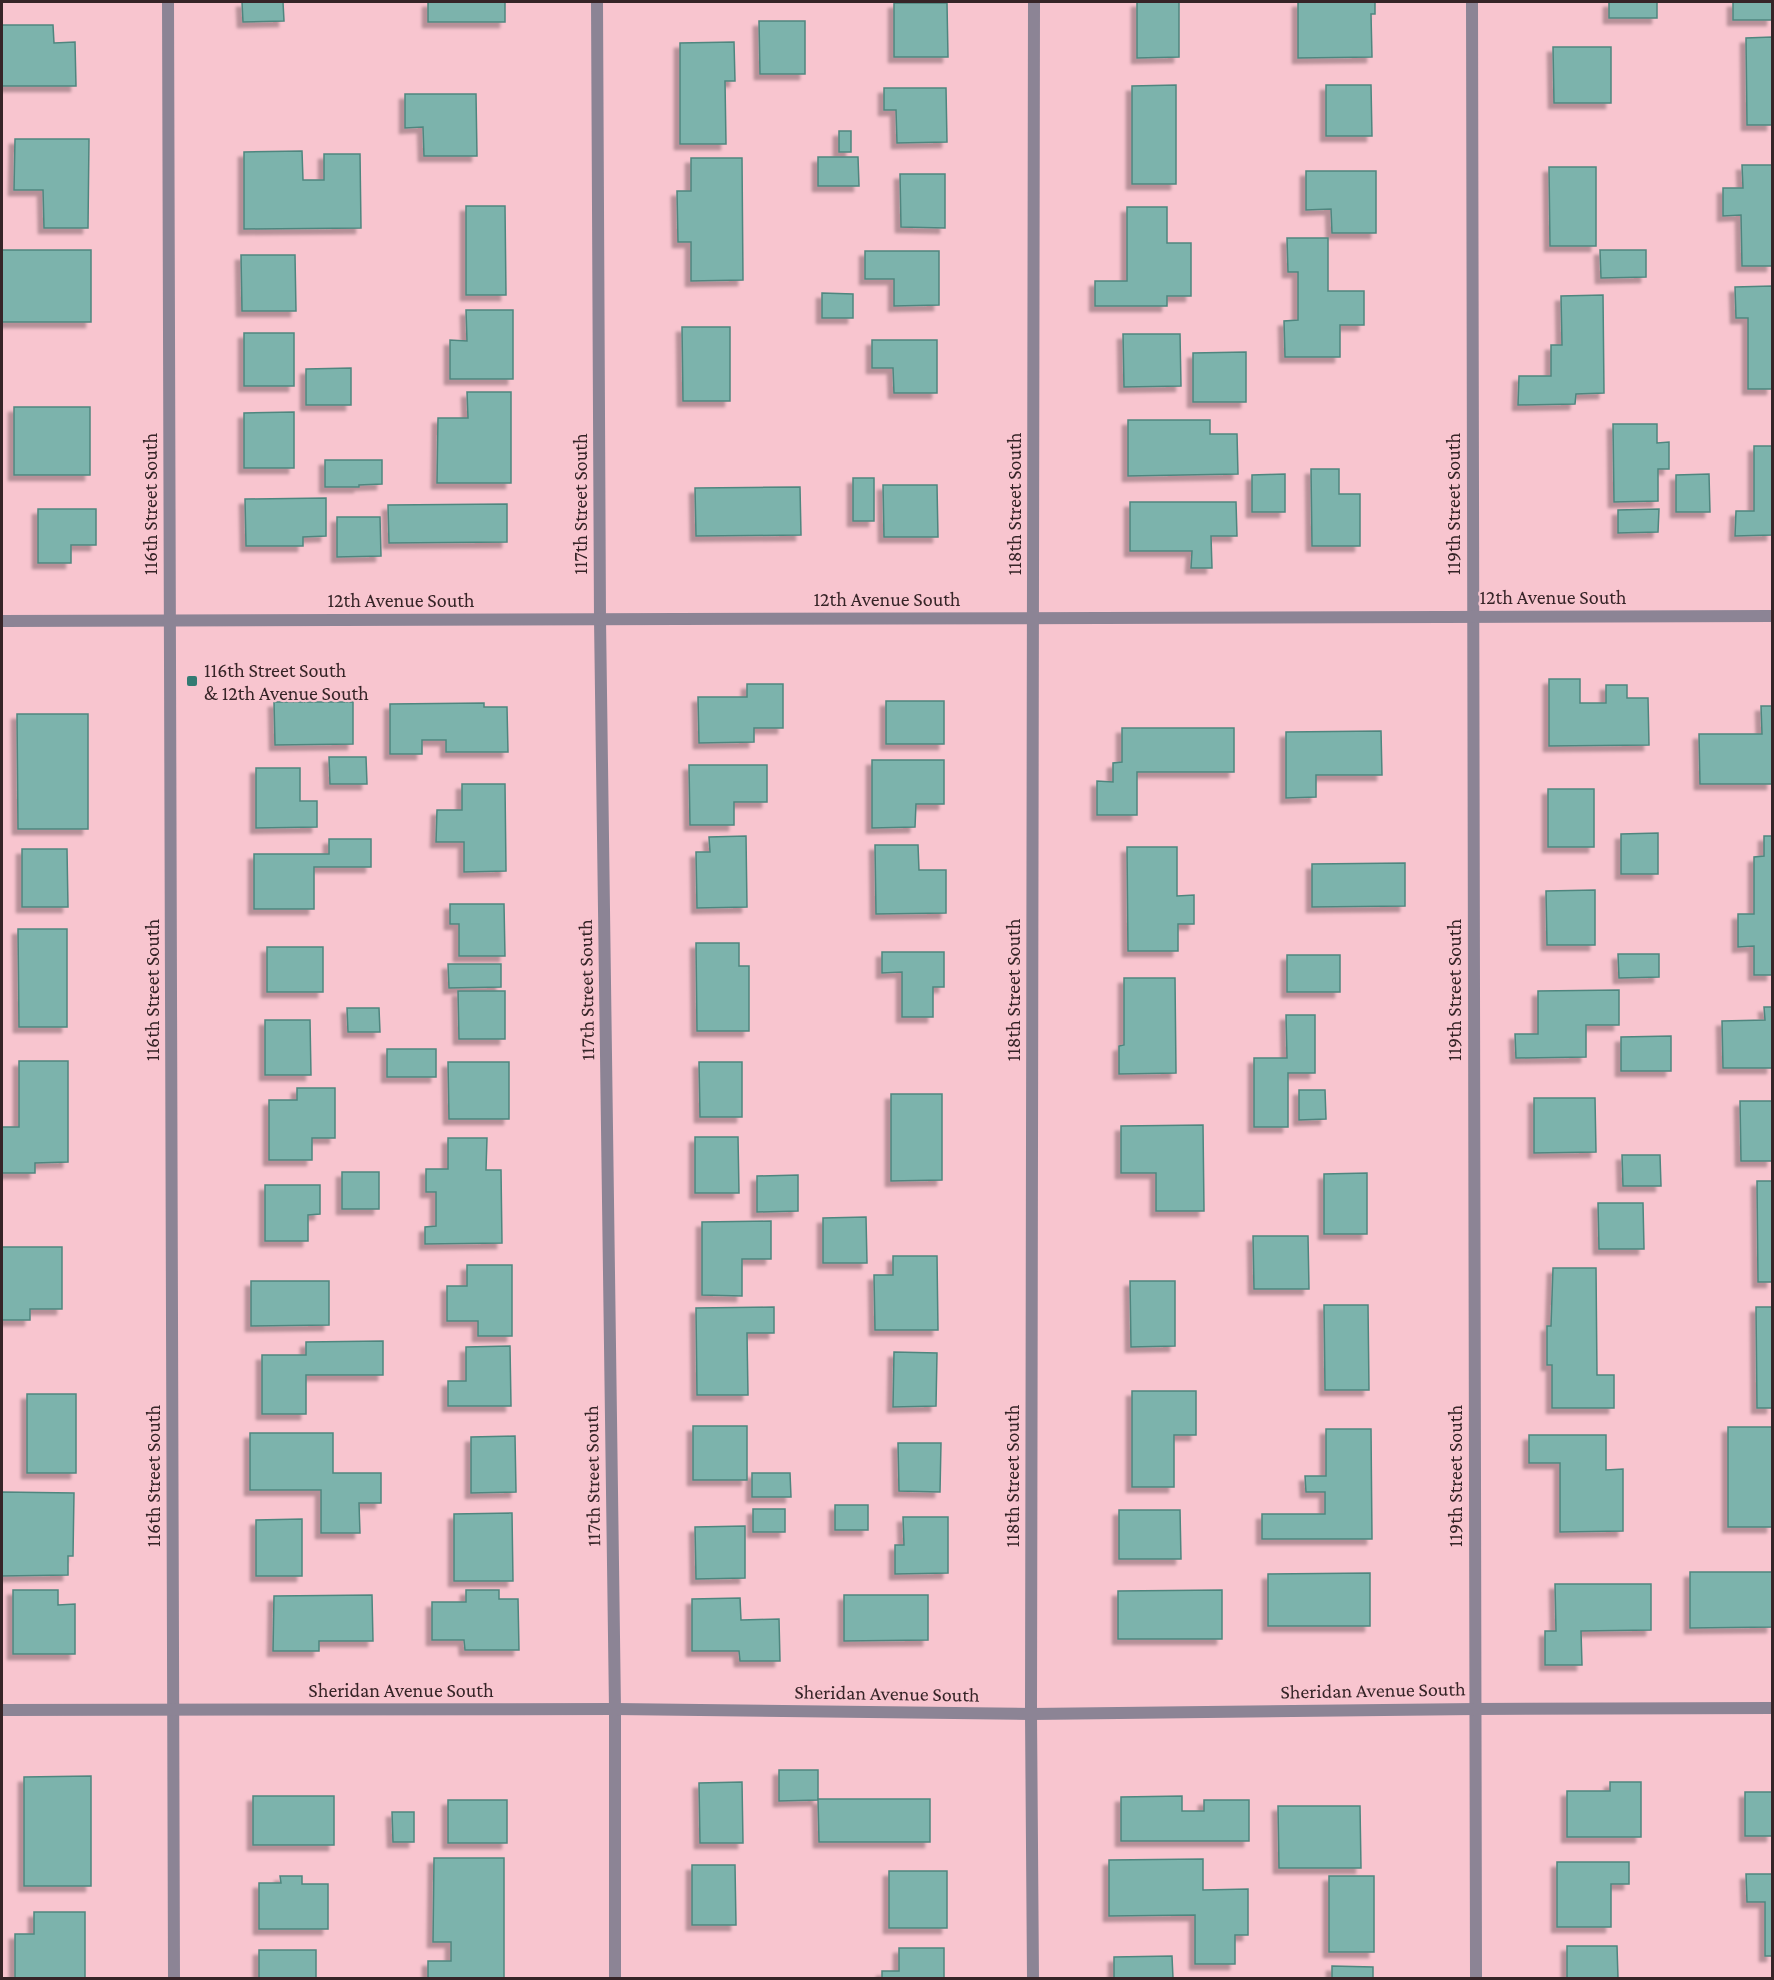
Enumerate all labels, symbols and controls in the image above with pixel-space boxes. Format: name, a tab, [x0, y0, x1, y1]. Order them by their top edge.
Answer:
street label: 118th Street South	[1003, 432, 1025, 575]
street label: 116th Street South	[139, 433, 161, 575]
street label: 117th Street South	[569, 433, 591, 575]
street label: 119th Street South	[1442, 433, 1464, 575]
street label: 12th Avenue South	[1479, 586, 1627, 608]
street label: 12th Avenue South	[813, 588, 961, 610]
street label: 12th Avenue South	[327, 589, 475, 611]
place label: 116th Street South & 12th Avenue South	[204, 659, 369, 704]
marker: 116th Street South & 12th Avenue South	[185, 674, 199, 688]
street label: 118th Street South	[1002, 918, 1024, 1061]
street label: 116th Street South	[141, 919, 163, 1061]
street label: 117th Street South	[574, 919, 598, 1061]
street label: 119th Street South	[1443, 919, 1465, 1061]
street label: 118th Street South	[1001, 1404, 1023, 1547]
street label: 116th Street South	[142, 1405, 164, 1547]
street label: 117th Street South	[580, 1405, 604, 1547]
street label: 119th Street South	[1444, 1405, 1466, 1547]
street label: Sheridan Avenue South	[1280, 1677, 1466, 1703]
street label: Sheridan Avenue South	[308, 1679, 494, 1701]
street label: Sheridan Avenue South	[794, 1680, 980, 1706]

